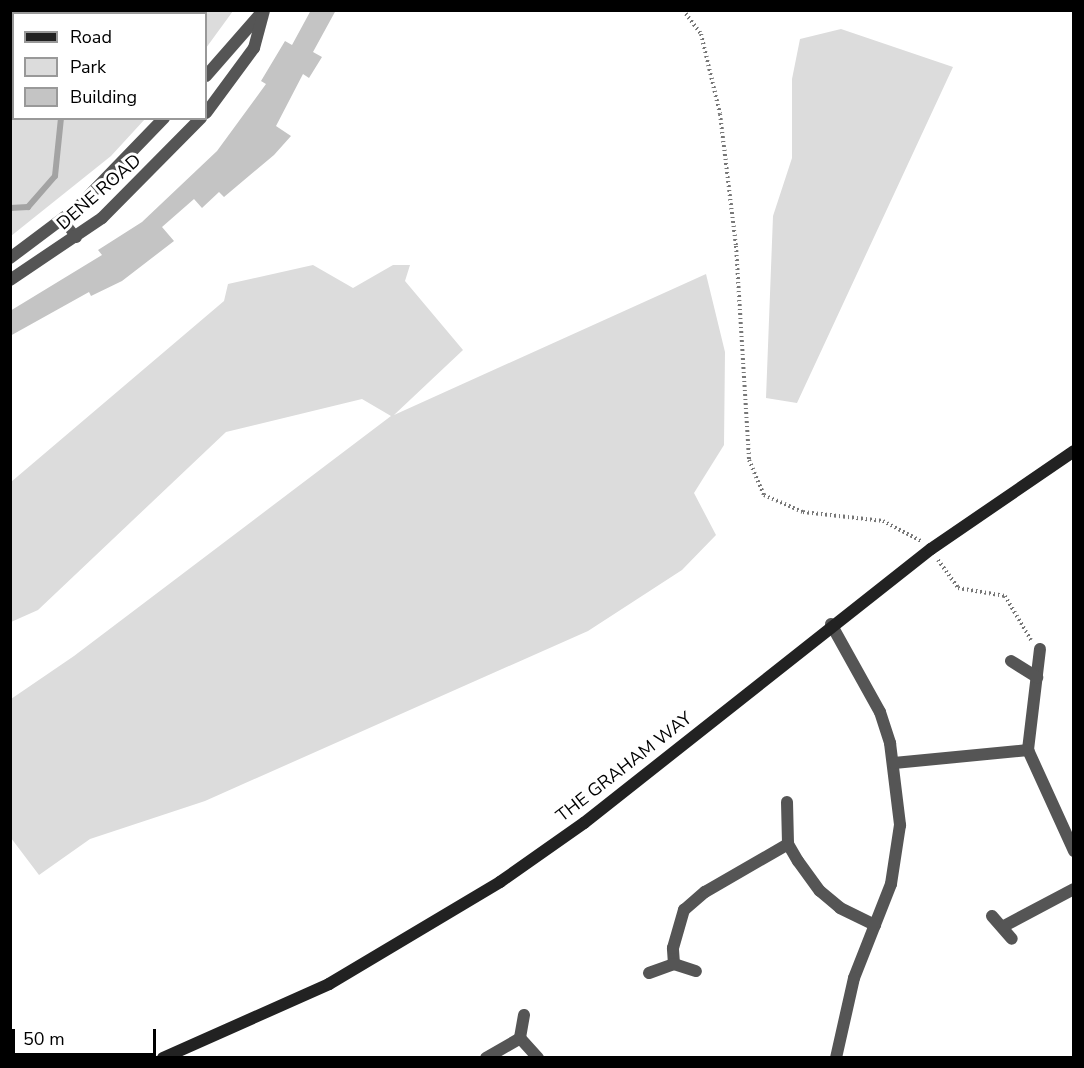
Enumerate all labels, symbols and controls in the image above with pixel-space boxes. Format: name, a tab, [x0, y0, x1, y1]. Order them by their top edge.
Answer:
legend	[12, 12, 207, 120]
text: Road	[70, 25, 112, 49]
text: Park	[70, 55, 106, 79]
text: Building	[70, 85, 137, 109]
street label: DENE ROAD	[53, 150, 145, 234]
street label: THE GRAHAM WAY	[552, 707, 696, 827]
scale bar	[15, 1017, 159, 1055]
text: 50 m	[23, 1027, 65, 1051]

